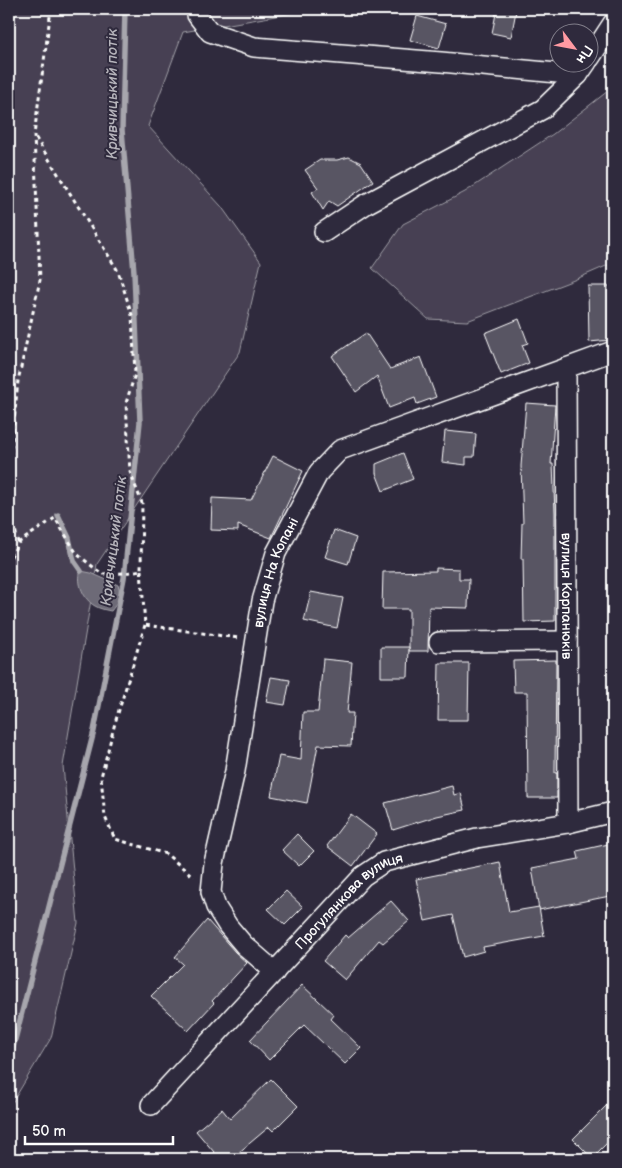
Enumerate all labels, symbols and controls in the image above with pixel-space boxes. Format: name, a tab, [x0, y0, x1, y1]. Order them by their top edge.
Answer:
north arrow	[550, 22, 600, 72]
water label: Кривчицький потік	[103, 28, 122, 159]
text: Пн	[572, 42, 597, 67]
water label: Кривчицький потік	[97, 474, 132, 607]
street label: вулиця На Копані	[249, 514, 302, 629]
street label: вулиця Корпанюків	[558, 533, 576, 660]
street label: Прогулянкова вулиця	[291, 849, 405, 953]
scale bar	[25, 1113, 172, 1145]
text: 50 m	[32, 1122, 66, 1141]

